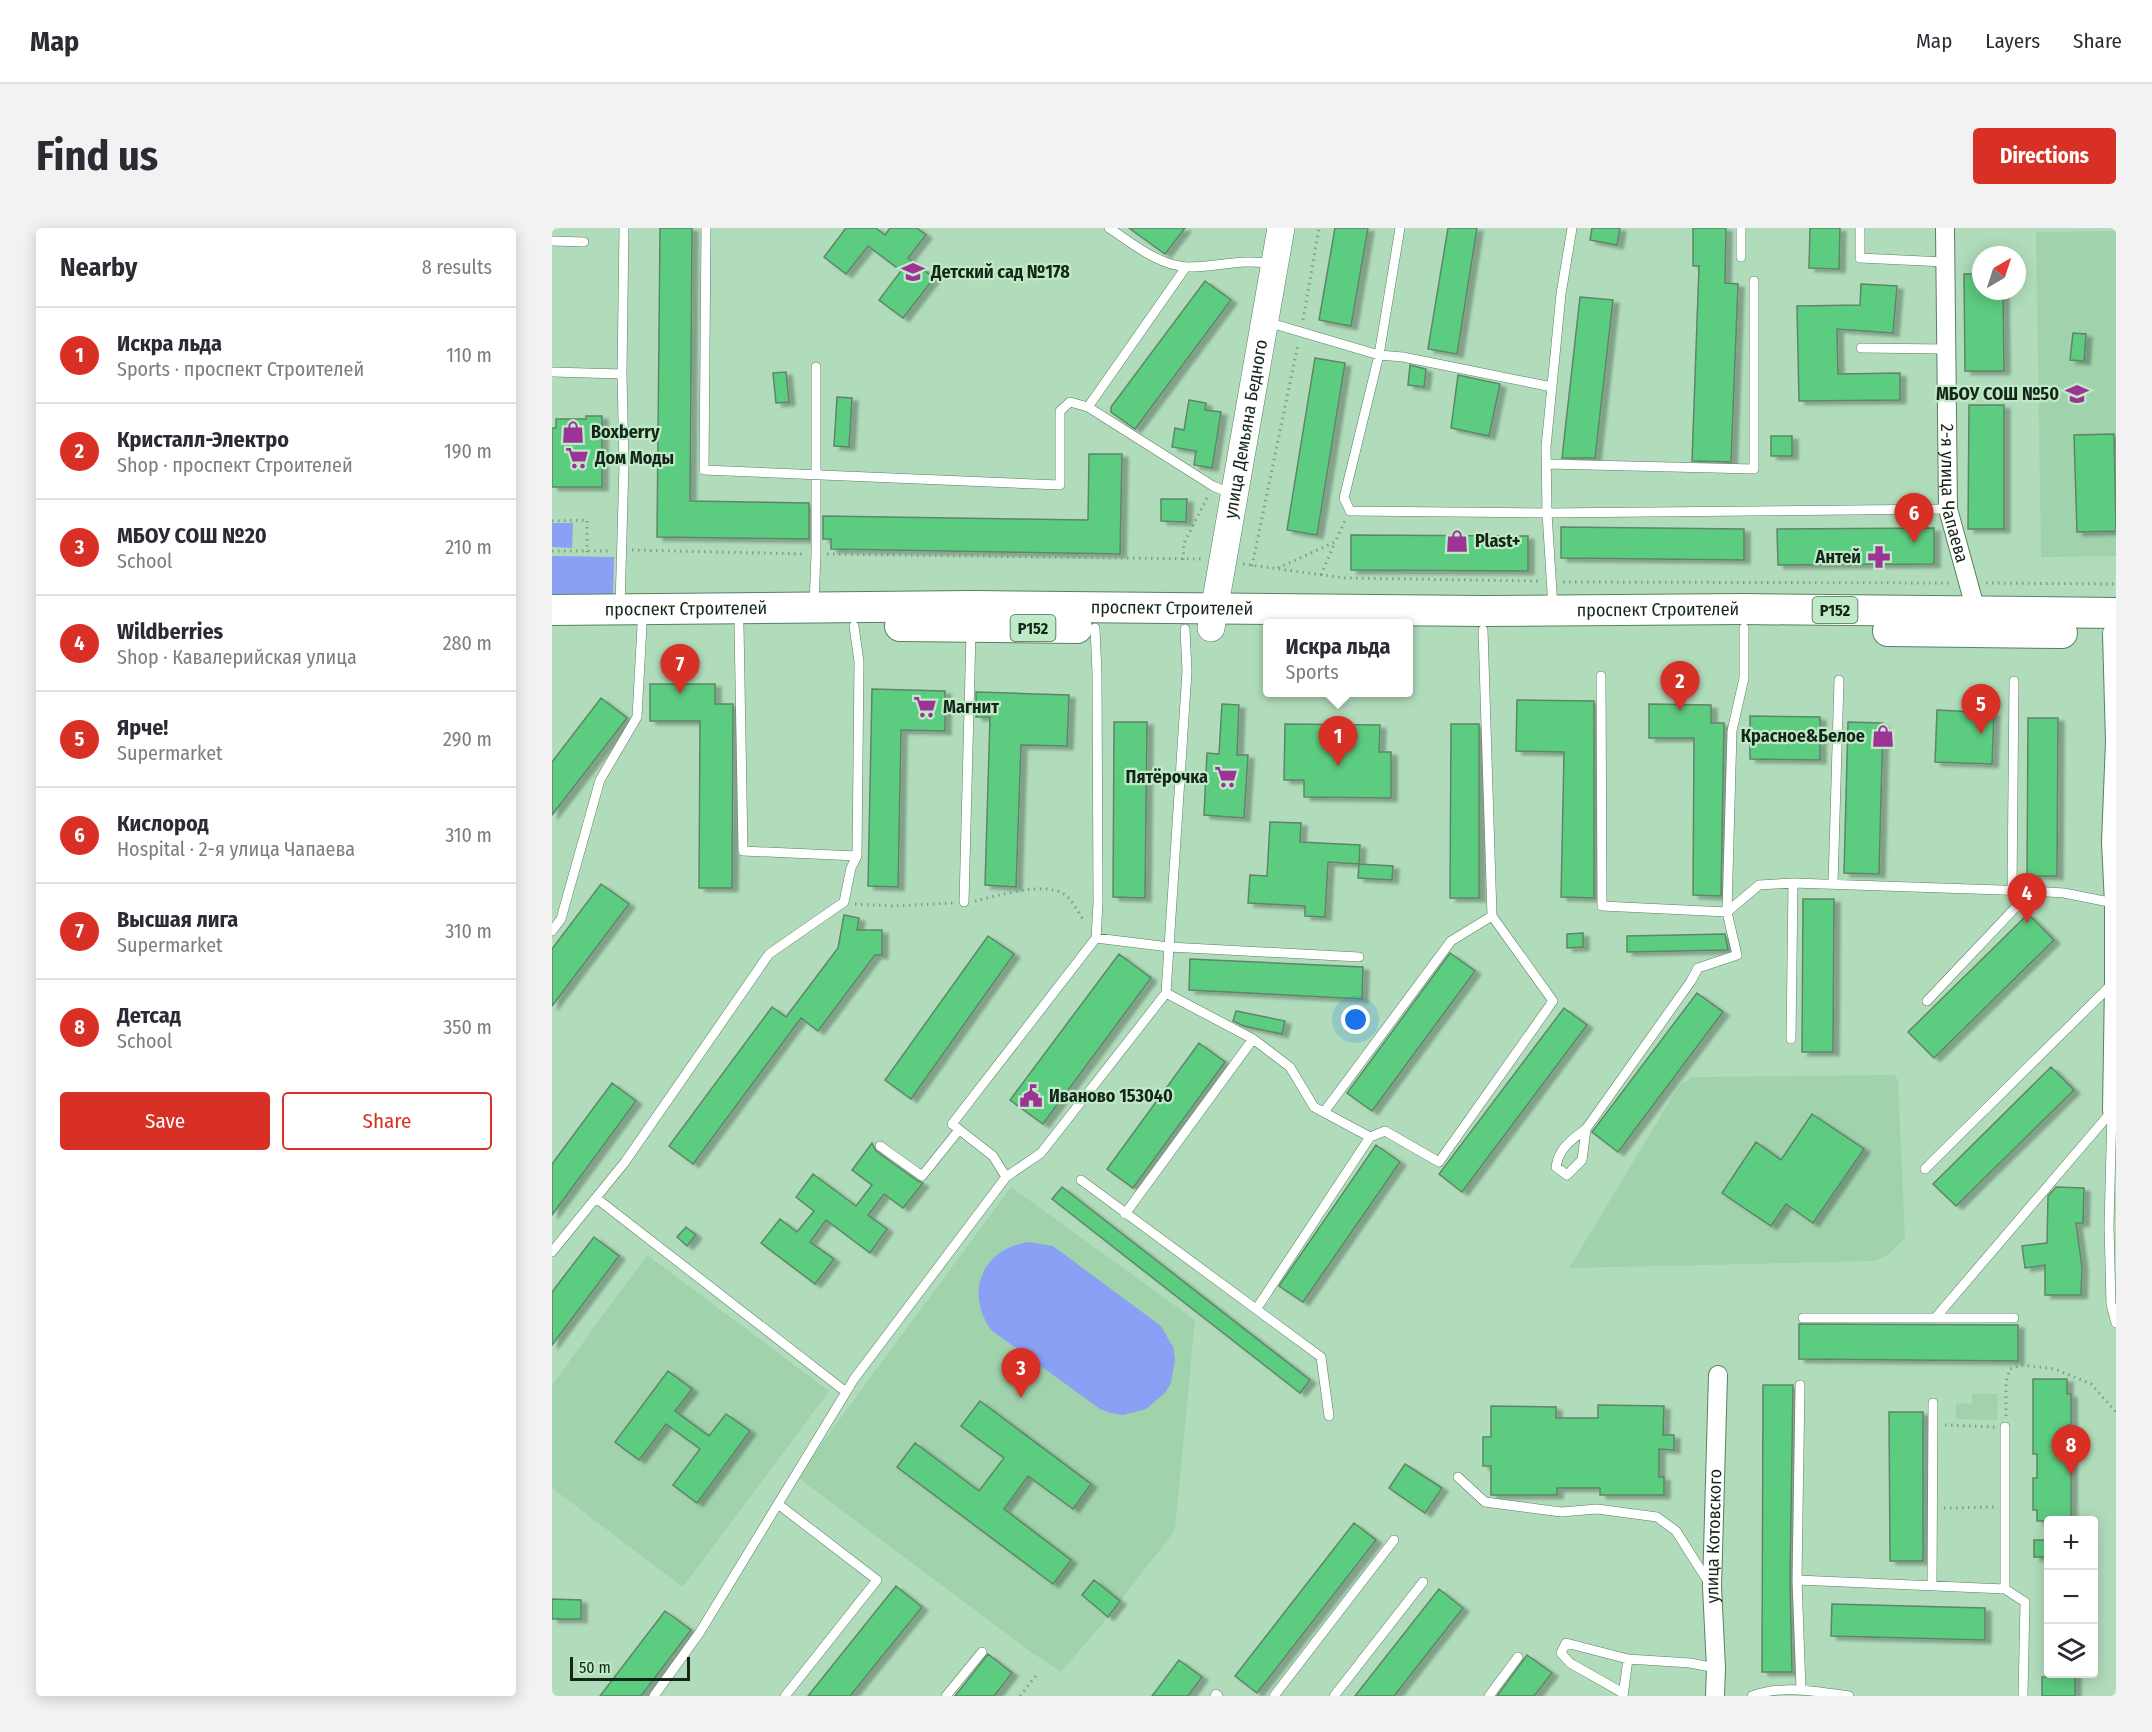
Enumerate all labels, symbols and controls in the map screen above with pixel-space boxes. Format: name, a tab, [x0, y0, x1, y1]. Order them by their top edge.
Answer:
text: Map	[30, 25, 79, 58]
text: Map	[1916, 28, 1952, 54]
text: Layers	[1985, 28, 2040, 54]
text: Share	[2073, 28, 2122, 54]
button: Directions	[1973, 128, 2116, 184]
text: Find us	[36, 131, 158, 181]
north arrow	[1972, 246, 2026, 300]
text: Nearby	[60, 252, 137, 283]
text: 8 results	[422, 255, 492, 279]
school or university icon: Детский сад №178	[900, 259, 926, 285]
place label: Детский сад №178	[930, 261, 1070, 283]
text: Искра льда	[117, 330, 222, 357]
street label: улица Демьяна Бедного	[1219, 338, 1272, 520]
text: 1	[75, 343, 84, 367]
text: 110 m	[446, 343, 492, 367]
text: Sports · проспект Строителей	[117, 357, 364, 381]
school or university icon: МБОУ СОШ №50	[2064, 381, 2090, 407]
place label: МБОУ СОШ №50	[1936, 383, 2059, 405]
shop icon: Boxberry	[560, 419, 586, 445]
place label: Boxberry	[591, 421, 660, 443]
street label: 2-я улица Чапаева	[1936, 424, 1973, 565]
text: Кристалл-Электро	[117, 426, 289, 453]
text: 2	[75, 439, 84, 463]
text: 190 m	[444, 439, 492, 463]
supermarket icon: Дом Моды	[564, 445, 590, 471]
place label: Дом Моды	[594, 447, 674, 469]
text: Shop · проспект Строителей	[117, 453, 353, 477]
pin: 6	[1894, 494, 1934, 543]
text: МБОУ СОШ №20	[117, 522, 267, 549]
shop icon: Plast+	[1444, 528, 1470, 554]
place label: Plast+	[1475, 530, 1521, 552]
text: 3	[75, 535, 84, 559]
text: 210 m	[445, 535, 492, 559]
pharmacy icon: Антей	[1866, 544, 1892, 570]
place label: Антей	[1815, 546, 1861, 568]
text: School	[117, 549, 172, 573]
street label: проспект Строителей	[1091, 596, 1253, 620]
street label: проспект Строителей	[605, 597, 767, 620]
road number: Р152	[1812, 597, 1858, 623]
street label: проспект Строителей	[1577, 598, 1739, 621]
road number: Р152	[1010, 615, 1056, 641]
text: Wildberries	[117, 618, 223, 645]
popup	[1263, 619, 1413, 697]
text: 4	[74, 631, 85, 655]
text: 280 m	[443, 631, 492, 655]
text: Искра льда	[1286, 633, 1390, 660]
pin: 7	[660, 644, 700, 694]
text: Shop · Кавалерийская улица	[117, 645, 357, 669]
text: Sports	[1286, 660, 1339, 684]
pin: 2	[1660, 662, 1700, 711]
pin: 5	[1962, 684, 2000, 734]
supermarket icon: Магнит	[912, 694, 938, 720]
place label: Магнит	[943, 696, 999, 718]
text: Ярче!	[117, 714, 168, 741]
pin: 1	[1318, 716, 1358, 766]
shop icon: Красное&Белое	[1870, 723, 1896, 749]
place label: Красное&Белое	[1741, 725, 1865, 747]
text: 5	[75, 727, 84, 751]
text: 290 m	[443, 727, 492, 751]
text: Supermarket	[117, 741, 223, 765]
supermarket icon: Пятёрочка	[1213, 764, 1239, 790]
place label: Пятёрочка	[1126, 766, 1208, 788]
text: Кислород	[117, 810, 209, 837]
text: 6	[74, 823, 85, 847]
text: 310 m	[445, 823, 492, 847]
text: Hospital · 2-я улица Чапаева	[117, 837, 355, 861]
pin: 4	[2008, 874, 2046, 923]
text: Высшая лига	[117, 906, 238, 933]
text: 7	[75, 919, 84, 943]
text: 310 m	[445, 919, 492, 943]
text: Supermarket	[117, 933, 223, 957]
text: Детсад	[117, 1002, 181, 1029]
your location	[1341, 1005, 1370, 1034]
text: 8	[74, 1015, 85, 1039]
text: 350 m	[443, 1015, 492, 1039]
text: School	[117, 1029, 172, 1053]
public building icon: Иваново 153040	[1018, 1083, 1044, 1109]
place label: Иваново 153040	[1049, 1085, 1173, 1107]
button: Save	[60, 1092, 270, 1150]
button: Share	[282, 1092, 492, 1150]
pin: 3	[1002, 1348, 1040, 1398]
pin: 8	[2052, 1426, 2090, 1475]
street label: улица Котовского	[1701, 1469, 1726, 1604]
map controls	[2044, 1516, 2098, 1678]
button: +	[2044, 1516, 2098, 1570]
button: −	[2044, 1570, 2098, 1624]
button: layers	[2044, 1624, 2098, 1678]
scale bar	[570, 1654, 690, 1682]
text: 50 m	[579, 1658, 611, 1677]

